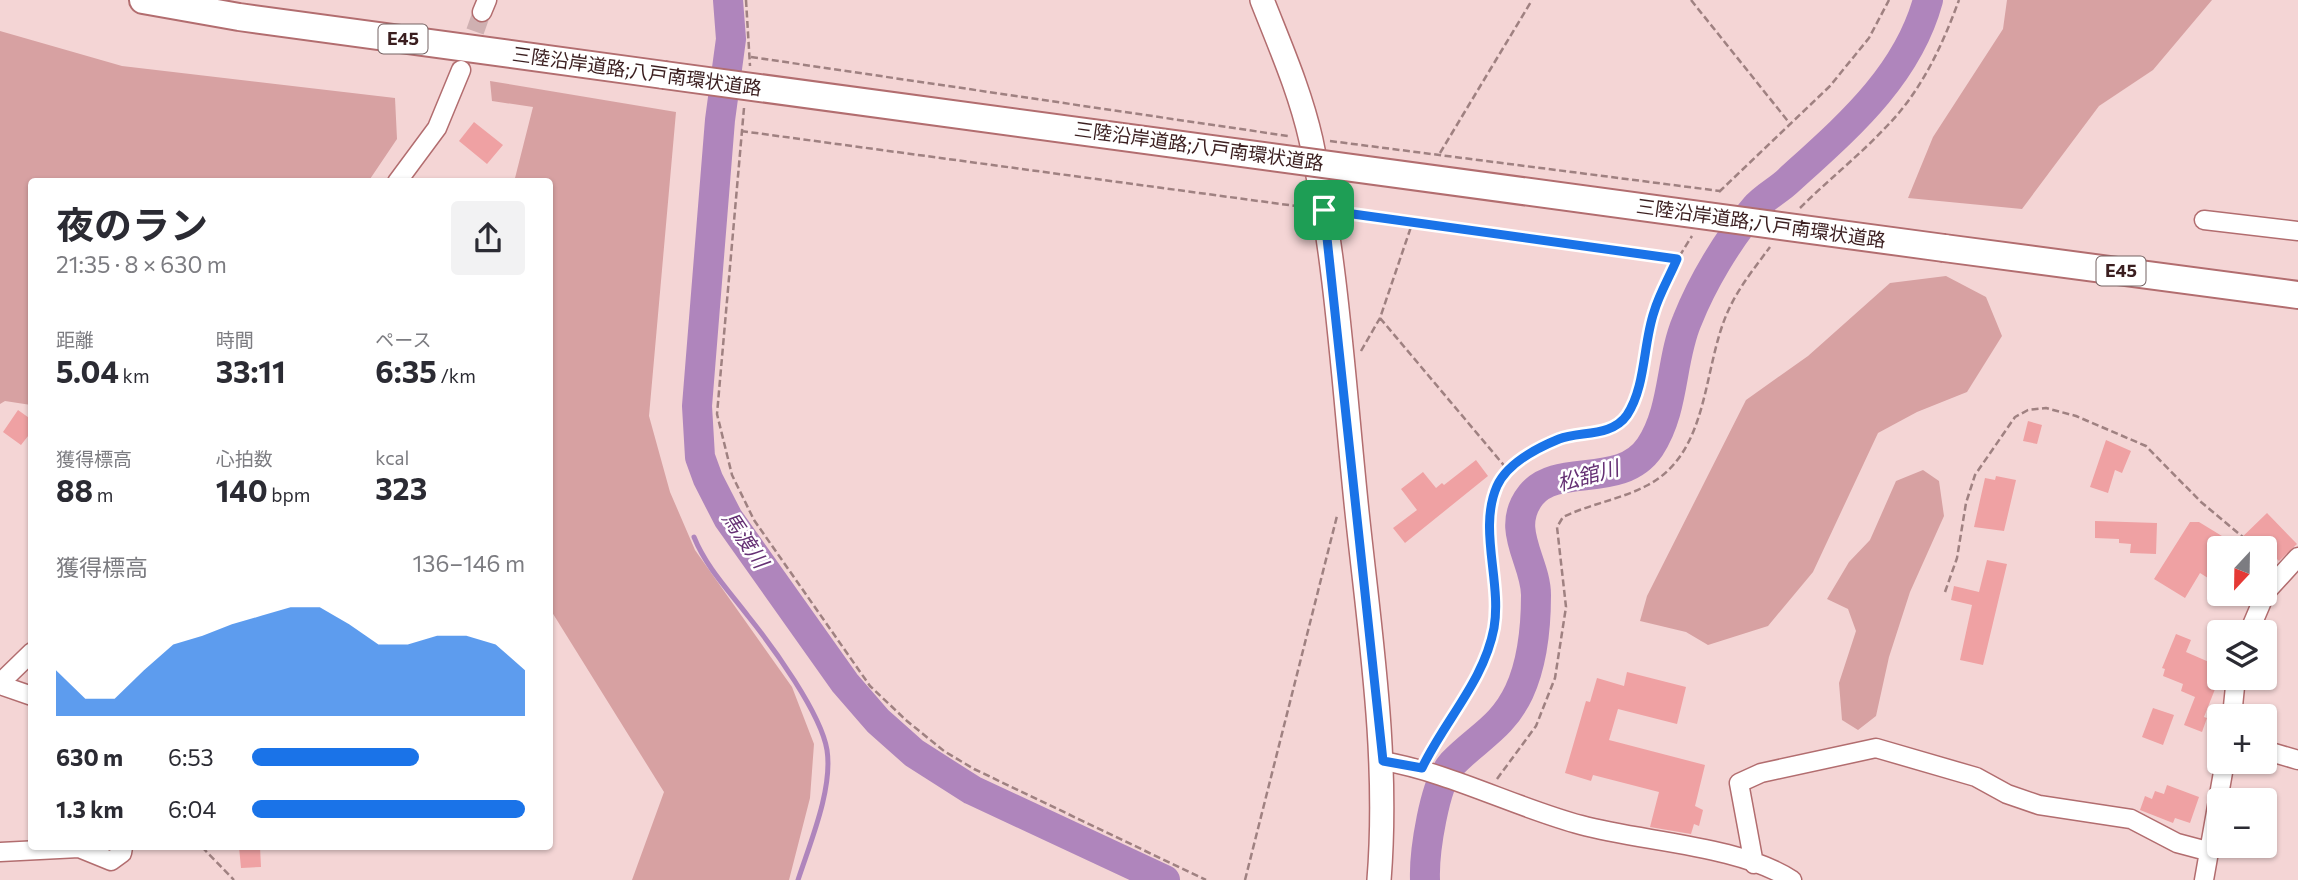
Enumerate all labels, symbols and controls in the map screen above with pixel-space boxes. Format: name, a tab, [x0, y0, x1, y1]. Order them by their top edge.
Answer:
road number: E45	[378, 24, 428, 54]
street label: 三陸沿岸道路;八戸南環状道路	[511, 42, 763, 99]
street label: 三陸沿岸道路;八戸南環状道路	[1073, 117, 1325, 174]
pin	[1294, 180, 1354, 240]
icon: arrive	[1305, 191, 1343, 229]
street label: 三陸沿岸道路;八戸南環状道路	[1635, 194, 1887, 251]
text: 夜のラン	[56, 200, 208, 247]
button: share	[451, 201, 525, 275]
text: 21:35 · 8 × 630 m	[56, 250, 227, 278]
road number: E45	[2096, 256, 2146, 286]
text: 距離	[56, 328, 94, 351]
text: 時間	[216, 328, 254, 351]
text: ペース	[375, 328, 431, 351]
text: 5.04	[56, 352, 119, 389]
text: 33:11	[216, 352, 286, 389]
text: 6:35	[375, 352, 437, 389]
text: km	[119, 364, 149, 387]
text: /km	[437, 364, 476, 387]
text: kcal	[375, 446, 409, 469]
text: 獲得標高	[56, 447, 132, 470]
text: 心拍数	[216, 447, 273, 470]
water label: 松舘川	[1554, 454, 1623, 495]
text: 323	[375, 469, 427, 506]
text: 88	[56, 471, 93, 508]
text: 140	[216, 471, 268, 508]
text: m	[93, 483, 113, 506]
text: bpm	[268, 483, 310, 506]
water label: 馬渡川	[718, 506, 775, 574]
north arrow	[2207, 536, 2277, 606]
map controls	[2207, 536, 2277, 858]
text: 136–146 m	[412, 549, 525, 577]
text: 獲得標高	[56, 553, 148, 581]
button: layers	[2207, 620, 2277, 690]
button: +	[2207, 704, 2277, 774]
text: 630 m	[56, 743, 123, 771]
text: 6:53	[168, 743, 214, 771]
button: −	[2207, 788, 2277, 858]
text: 1.3 km	[56, 795, 124, 823]
text: 6:04	[168, 795, 216, 823]

